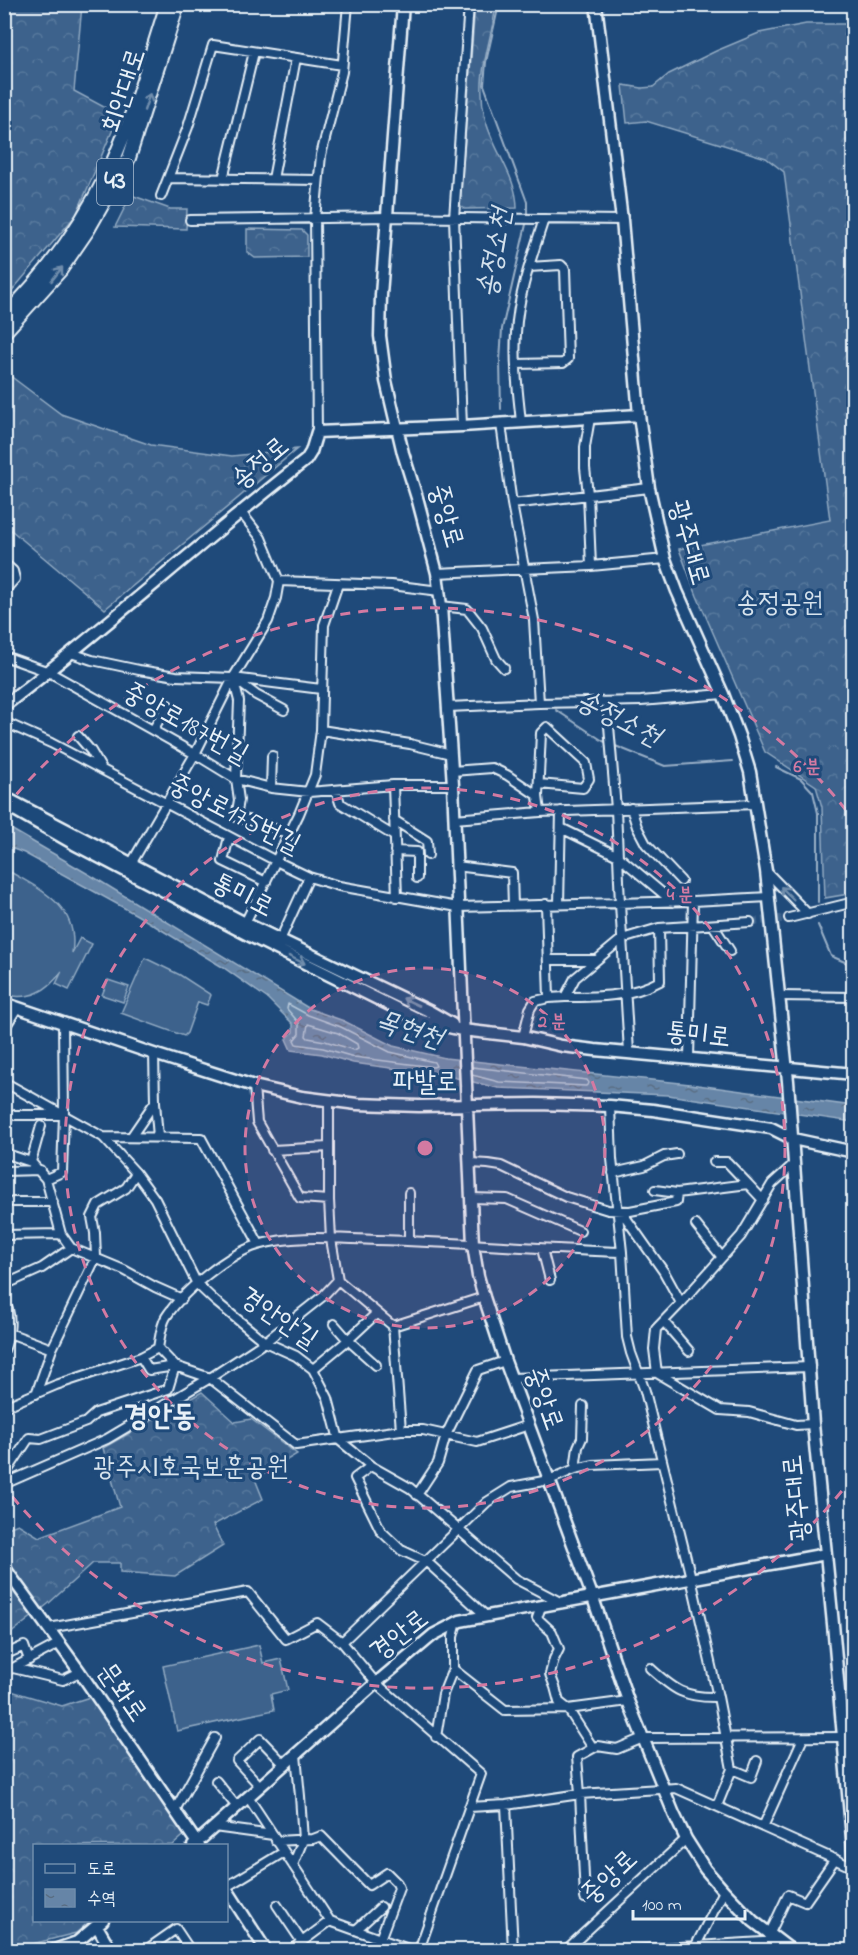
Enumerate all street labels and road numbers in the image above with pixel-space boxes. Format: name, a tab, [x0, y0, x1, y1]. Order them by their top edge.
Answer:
street label: 회안대로	[93, 44, 157, 138]
road number: 43	[97, 159, 133, 205]
street label: 송정로	[223, 428, 299, 500]
street label: 중앙로	[417, 479, 473, 553]
street label: 광주대로	[657, 496, 719, 590]
street label: 중앙로187번길	[115, 673, 255, 775]
street label: 중앙로175번길	[161, 765, 307, 865]
street label: 통미로	[204, 864, 280, 928]
street label: 통미로	[664, 1013, 732, 1059]
street label: 파발로	[392, 1064, 458, 1103]
street label: 경안안길	[231, 1279, 325, 1360]
street label: 중앙로	[514, 1362, 572, 1436]
street label: 광주대로	[774, 1453, 822, 1543]
street label: 경안로	[362, 1601, 438, 1671]
street label: 문화로	[86, 1655, 156, 1731]
street label: 중앙로	[573, 1842, 647, 1914]

